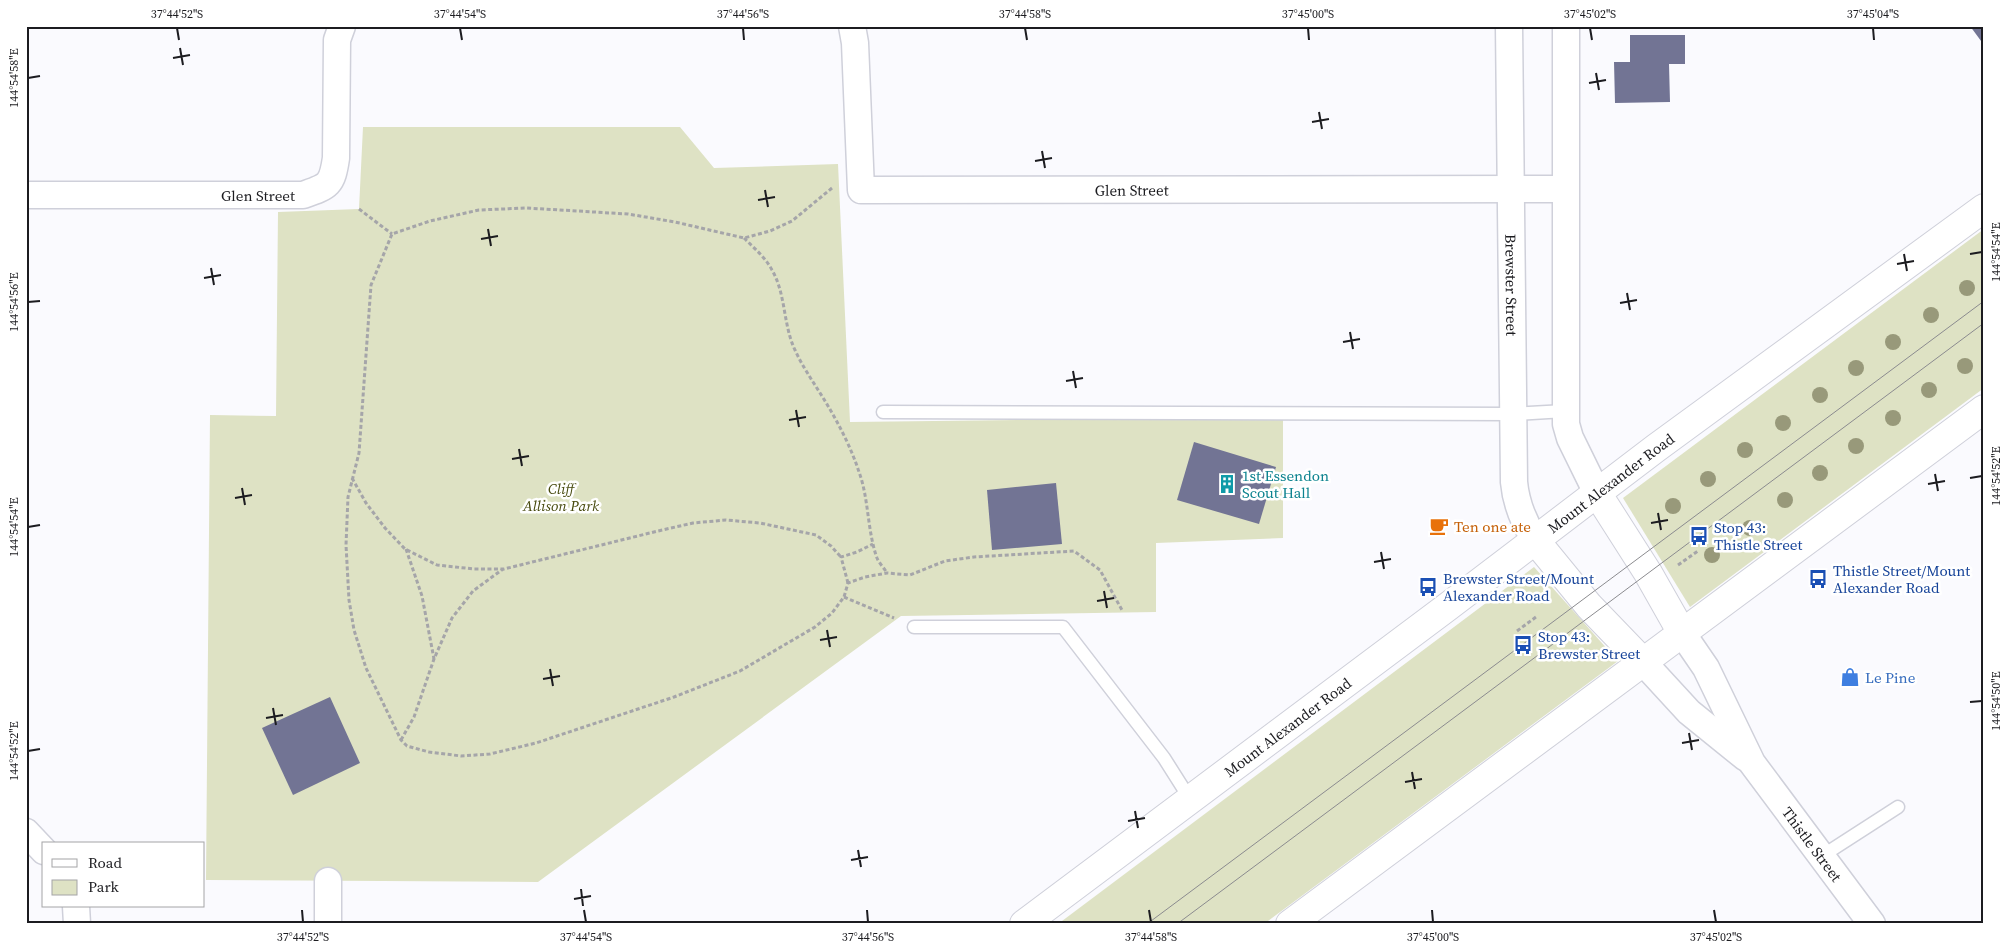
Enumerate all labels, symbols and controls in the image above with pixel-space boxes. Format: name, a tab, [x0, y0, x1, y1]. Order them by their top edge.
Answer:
text: 37°44'52"S	[151, 6, 203, 22]
text: 37°44'54"S	[434, 6, 486, 22]
text: 37°44'56"S	[717, 6, 769, 22]
text: 37°44'58"S	[999, 6, 1051, 22]
text: 37°45'00"S	[1282, 6, 1334, 22]
text: 37°45'02"S	[1564, 6, 1616, 22]
text: 37°45'04"S	[1847, 6, 1899, 22]
text: 144°54'58"E	[6, 48, 22, 108]
street label: Glen Street	[1095, 179, 1169, 200]
street label: Glen Street	[221, 185, 295, 206]
text: 144°54'54"E	[1988, 222, 2004, 282]
street label: Brewster Street	[1501, 234, 1523, 336]
text: 144°54'56"E	[6, 272, 22, 332]
street label: Mount Alexander Road	[1543, 428, 1679, 538]
text: 144°54'52"E	[1988, 446, 2004, 506]
place label: 1st Essendon Scout Hall	[1242, 465, 1329, 503]
building icon: 1st Essendon Scout Hall	[1216, 473, 1238, 495]
park label: Cliff Allison Park	[522, 478, 600, 516]
text: 144°54'54"E	[6, 497, 22, 557]
cafe icon: Ten one ate	[1428, 515, 1450, 537]
place label: Ten one ate	[1454, 516, 1531, 537]
place label: Stop 43: Thistle Street	[1714, 517, 1802, 555]
bus stop icon: Stop 43: Thistle Street	[1688, 525, 1710, 547]
place label: Thistle Street/Mount Alexander Road	[1833, 560, 1970, 598]
place label: Brewster Street/Mount Alexander Road	[1443, 568, 1594, 606]
bus stop icon: Thistle Street/Mount Alexander Road	[1807, 568, 1829, 590]
bus stop icon: Brewster Street/Mount Alexander Road	[1417, 576, 1439, 598]
place label: Stop 43: Brewster Street	[1538, 626, 1640, 664]
bus stop icon: Stop 43: Brewster Street	[1512, 634, 1534, 656]
shop icon: Le Pine	[1839, 666, 1861, 688]
place label: Le Pine	[1865, 667, 1916, 688]
text: 144°54'50"E	[1988, 671, 2004, 731]
street label: Mount Alexander Road	[1219, 672, 1356, 781]
text: 144°54'52"E	[6, 721, 22, 781]
street label: Thistle Street	[1778, 802, 1847, 886]
legend	[42, 842, 205, 908]
text: Road	[88, 852, 122, 873]
text: Park	[88, 876, 120, 897]
text: 37°44'52"S	[277, 929, 329, 945]
text: 37°44'54"S	[560, 929, 612, 945]
text: 37°44'56"S	[842, 929, 894, 945]
text: 37°44'58"S	[1125, 929, 1177, 945]
text: 37°45'00"S	[1407, 929, 1459, 945]
text: 37°45'02"S	[1690, 929, 1742, 945]

